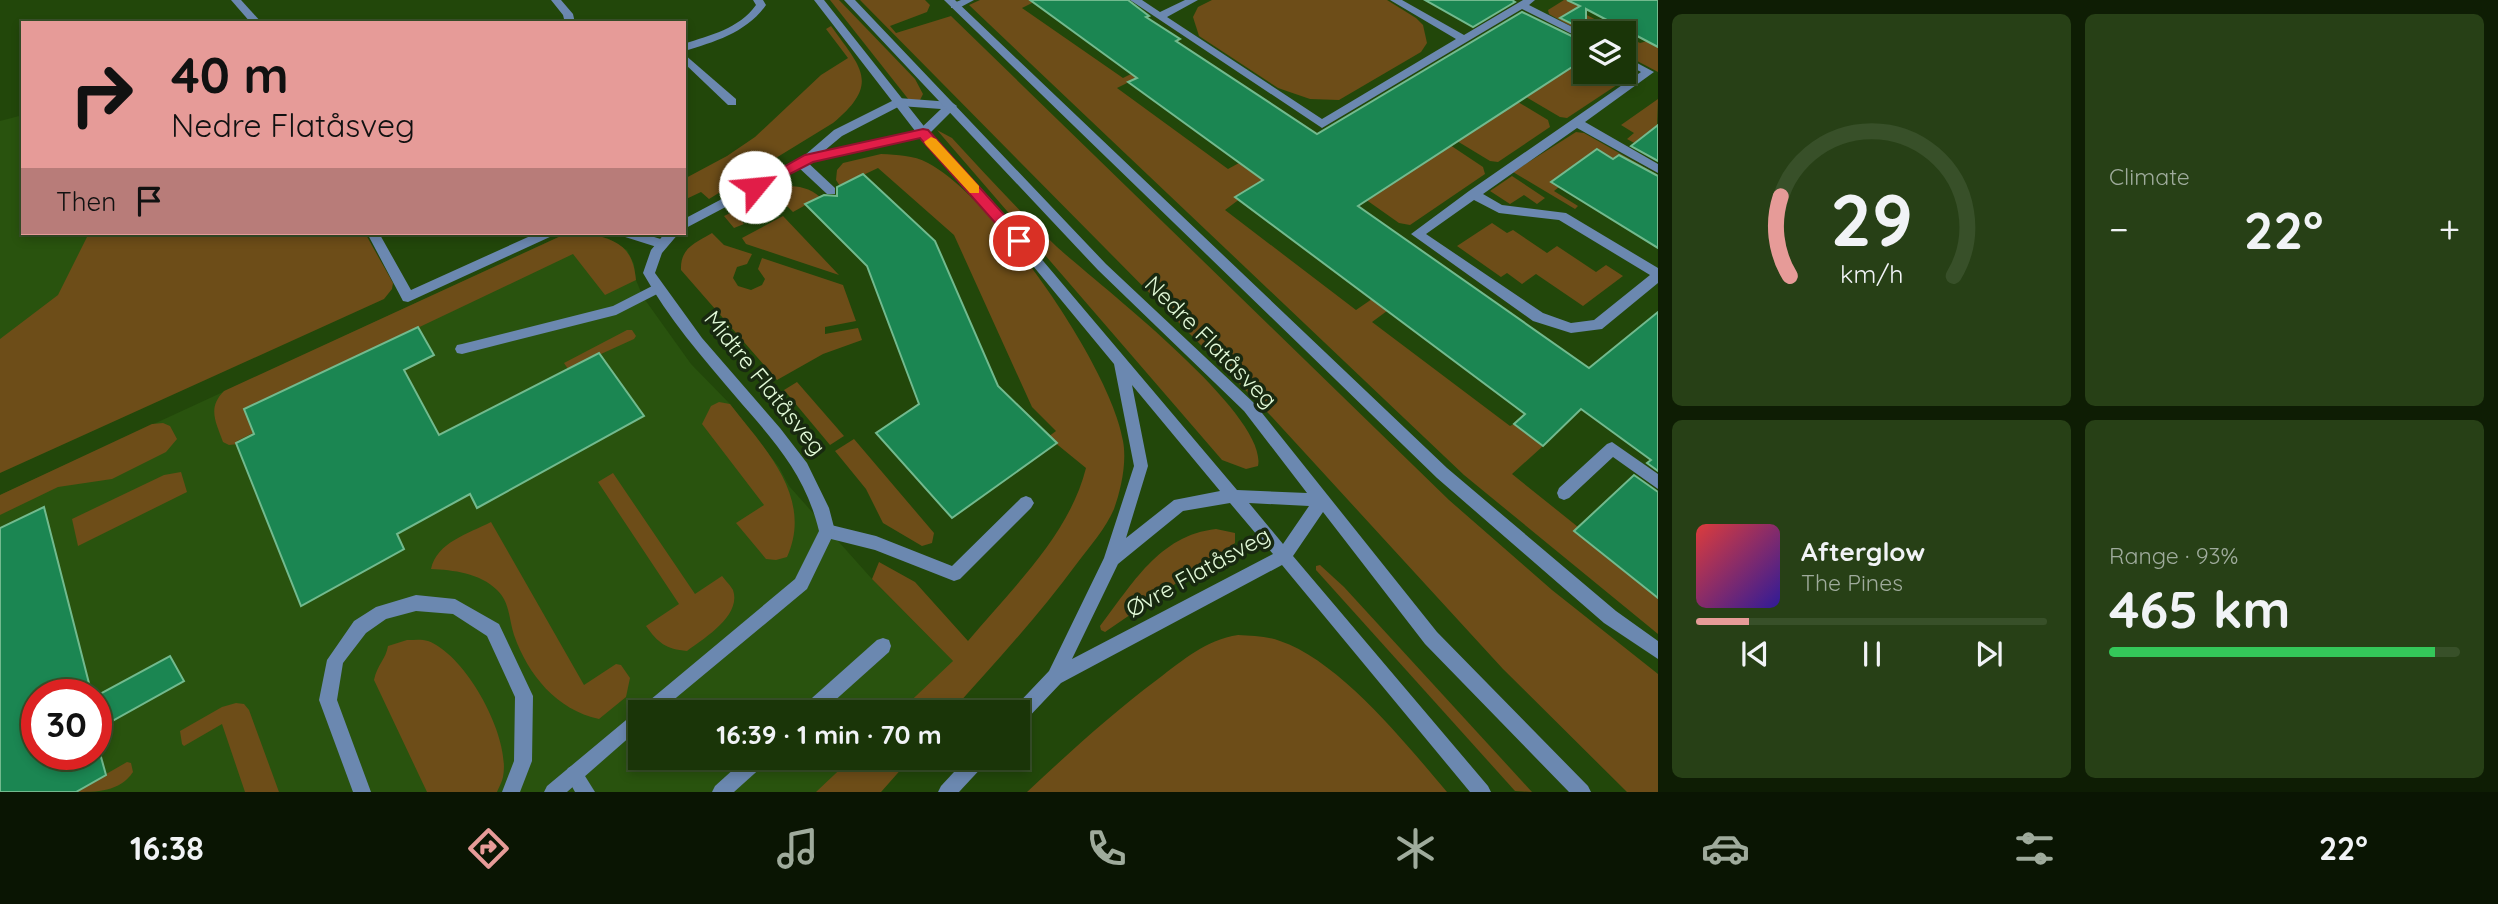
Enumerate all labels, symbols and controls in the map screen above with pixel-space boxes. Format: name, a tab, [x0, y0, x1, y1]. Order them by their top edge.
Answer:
map controls	[1573, 21, 1636, 84]
button: layers	[1573, 21, 1636, 84]
text: 40 m	[171, 44, 289, 105]
icon: right	[56, 49, 147, 140]
text: Nedre Flatåsveg	[171, 105, 415, 145]
position arrow	[718, 150, 792, 224]
text: Climate	[2109, 162, 2190, 191]
text: 29	[1830, 173, 1913, 264]
icon: arrive	[130, 182, 168, 220]
text: Then	[56, 185, 116, 218]
text: 22°	[2244, 197, 2323, 262]
text: −	[2109, 205, 2129, 253]
text: +	[2439, 205, 2460, 253]
pin	[989, 211, 1049, 271]
icon: arrive	[1000, 222, 1038, 260]
text: km/h	[1840, 258, 1903, 289]
street label: Nedre Flatåsveg	[1139, 269, 1284, 414]
street label: Midtre Flatåsveg	[698, 305, 832, 461]
street label: Øvre Flatåsveg	[1121, 520, 1275, 623]
text: Afterglow	[1801, 535, 1925, 568]
text: Range · 93%	[2109, 541, 2238, 570]
text: The Pines	[1801, 568, 1903, 597]
text: 465 km	[2109, 576, 2290, 641]
icon: previous	[1736, 635, 1774, 673]
icon: pause	[1853, 635, 1891, 673]
icon: next	[1970, 635, 2008, 673]
speed limit sign: 30	[21, 679, 112, 770]
text: 16:39 · 1 min · 70 m	[716, 718, 942, 751]
icon: directions	[464, 824, 513, 873]
icon: music	[773, 824, 822, 873]
icon: phone	[1082, 824, 1131, 873]
icon: climate	[1391, 824, 1440, 873]
icon: car	[1701, 824, 1750, 873]
icon: filters	[2010, 824, 2059, 873]
text: 16:38	[130, 828, 204, 868]
text: 22°	[2319, 828, 2368, 868]

